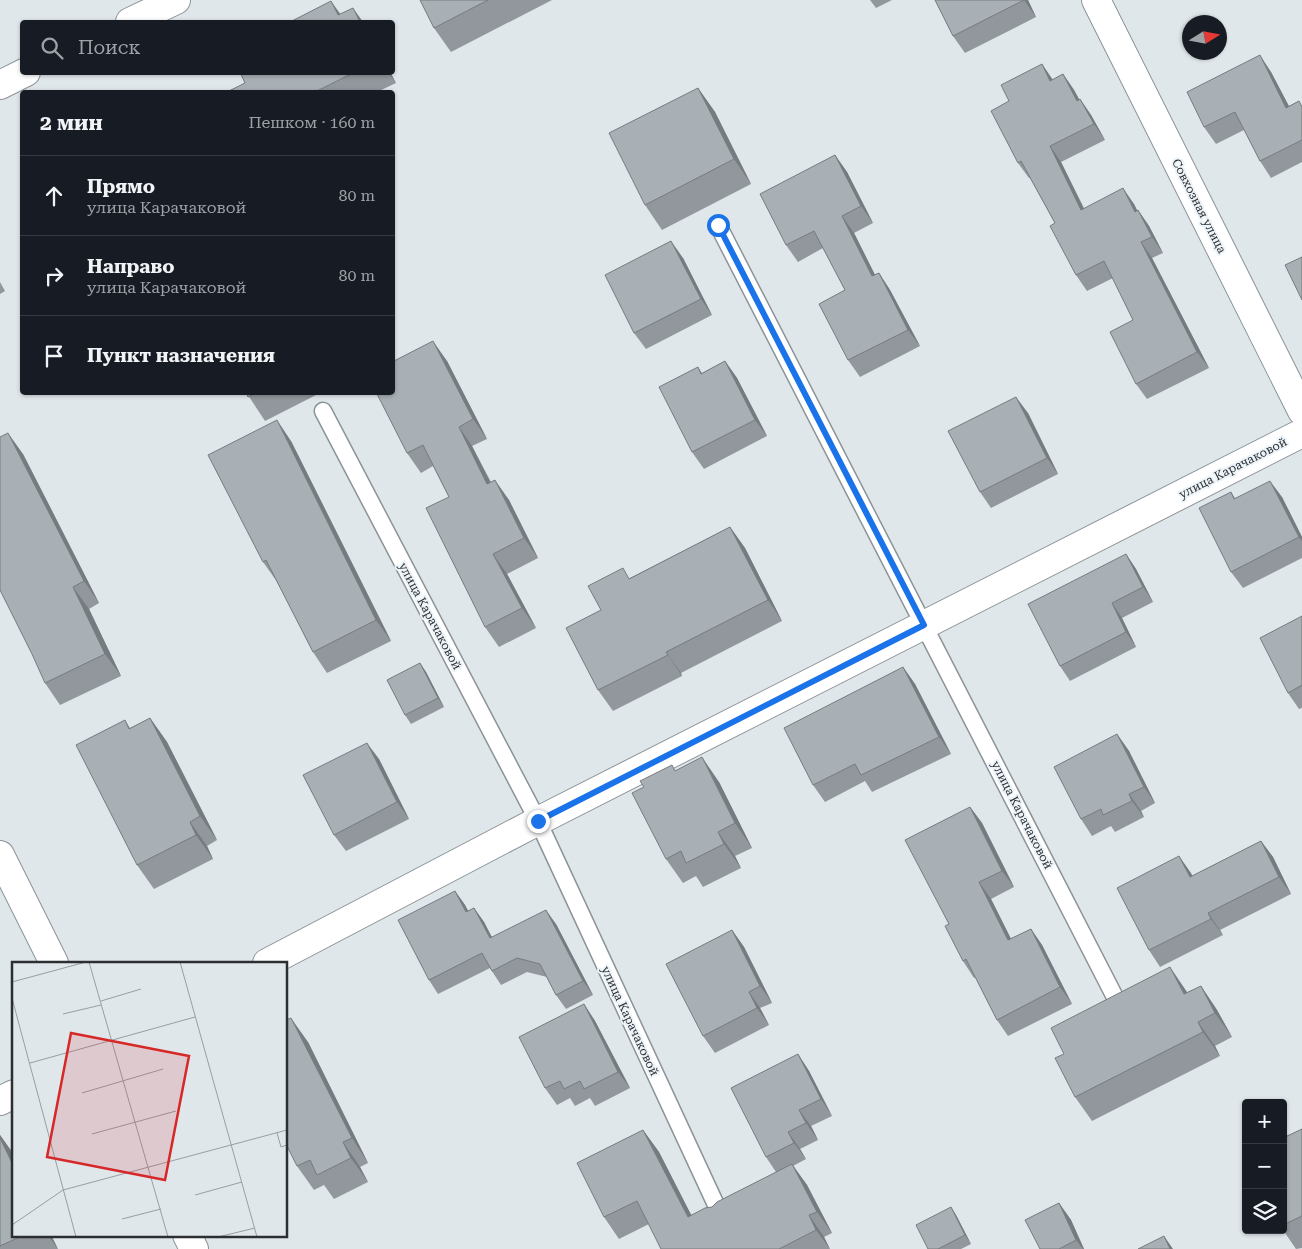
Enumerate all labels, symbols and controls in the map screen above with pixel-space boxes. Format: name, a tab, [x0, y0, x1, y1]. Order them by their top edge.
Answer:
north arrow	[1182, 15, 1227, 60]
search box	[20, 20, 395, 75]
icon: search	[38, 34, 66, 62]
text: Поиск	[78, 36, 141, 59]
text: 2 мин	[40, 111, 103, 135]
text: Пешком · 160 m	[248, 113, 375, 132]
street label: Совхозная улица	[1169, 156, 1229, 256]
text: Прямо	[87, 175, 155, 198]
icon: ahead	[40, 182, 68, 210]
text: 80 m	[338, 186, 375, 205]
text: улица Карачаковой	[87, 198, 246, 217]
route start	[707, 214, 730, 237]
text: Направо	[87, 255, 174, 278]
icon: right	[40, 262, 68, 290]
text: 80 m	[338, 266, 375, 285]
text: улица Карачаковой	[87, 278, 246, 297]
icon: arrive	[40, 342, 68, 370]
text: Пункт назначения	[87, 344, 275, 367]
street label: улица Карачаковой	[1177, 435, 1289, 501]
street label: улица Карачаковой	[396, 560, 464, 672]
street label: улица Карачаковой	[989, 759, 1055, 871]
route end	[527, 810, 550, 833]
inset map	[12, 962, 288, 1236]
street label: улица Карачаковой	[598, 964, 662, 1078]
map controls	[1242, 1099, 1287, 1234]
button: +	[1242, 1099, 1287, 1144]
button: −	[1242, 1144, 1287, 1189]
button: layers	[1242, 1189, 1287, 1234]

